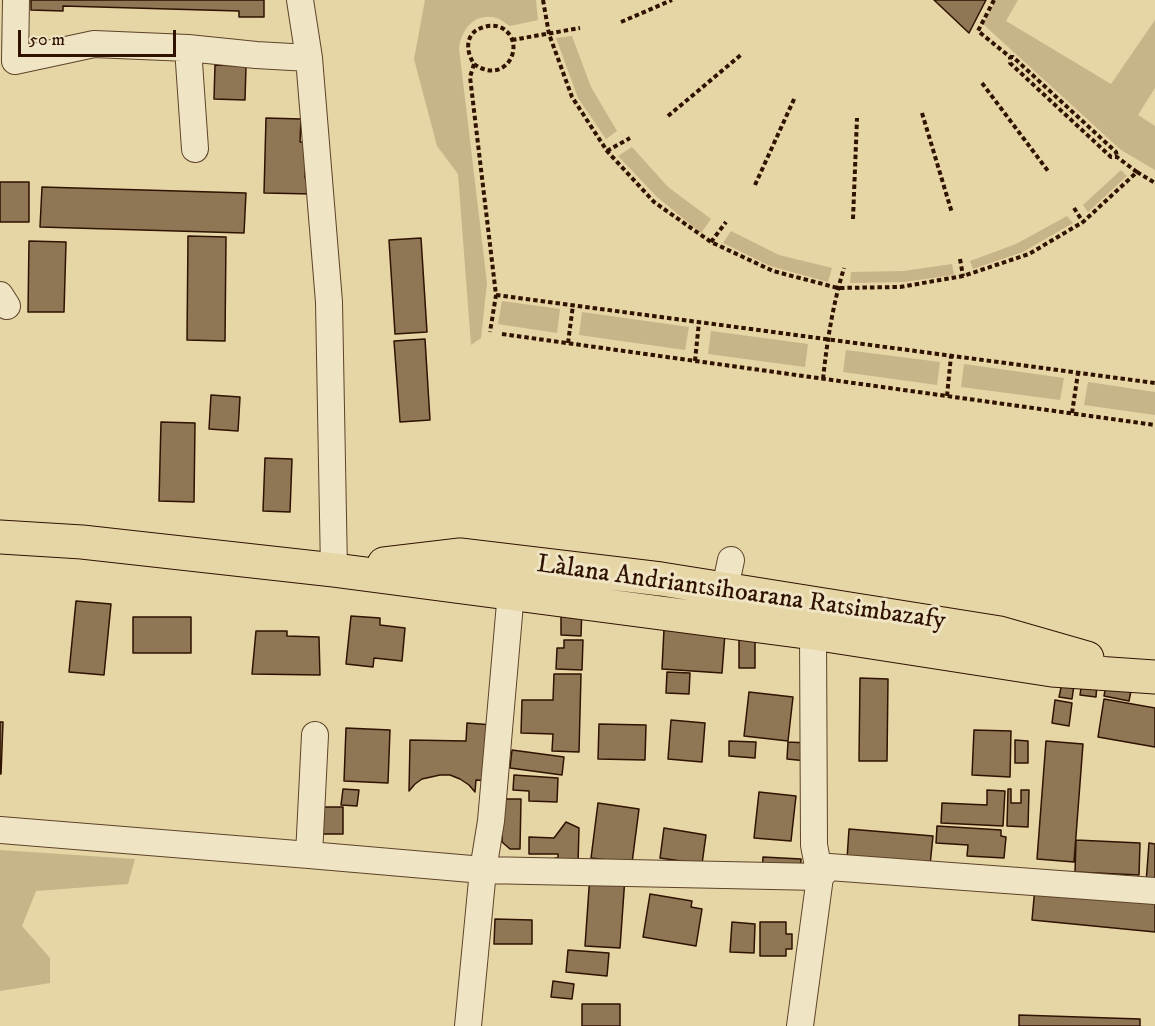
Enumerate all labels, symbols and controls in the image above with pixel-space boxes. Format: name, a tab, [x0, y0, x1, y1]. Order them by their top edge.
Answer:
scale bar	[21, 18, 178, 56]
text: 50 m	[29, 29, 65, 51]
street label: Làlana Andriantsihoarana Ratsimbazafy	[535, 550, 947, 638]

